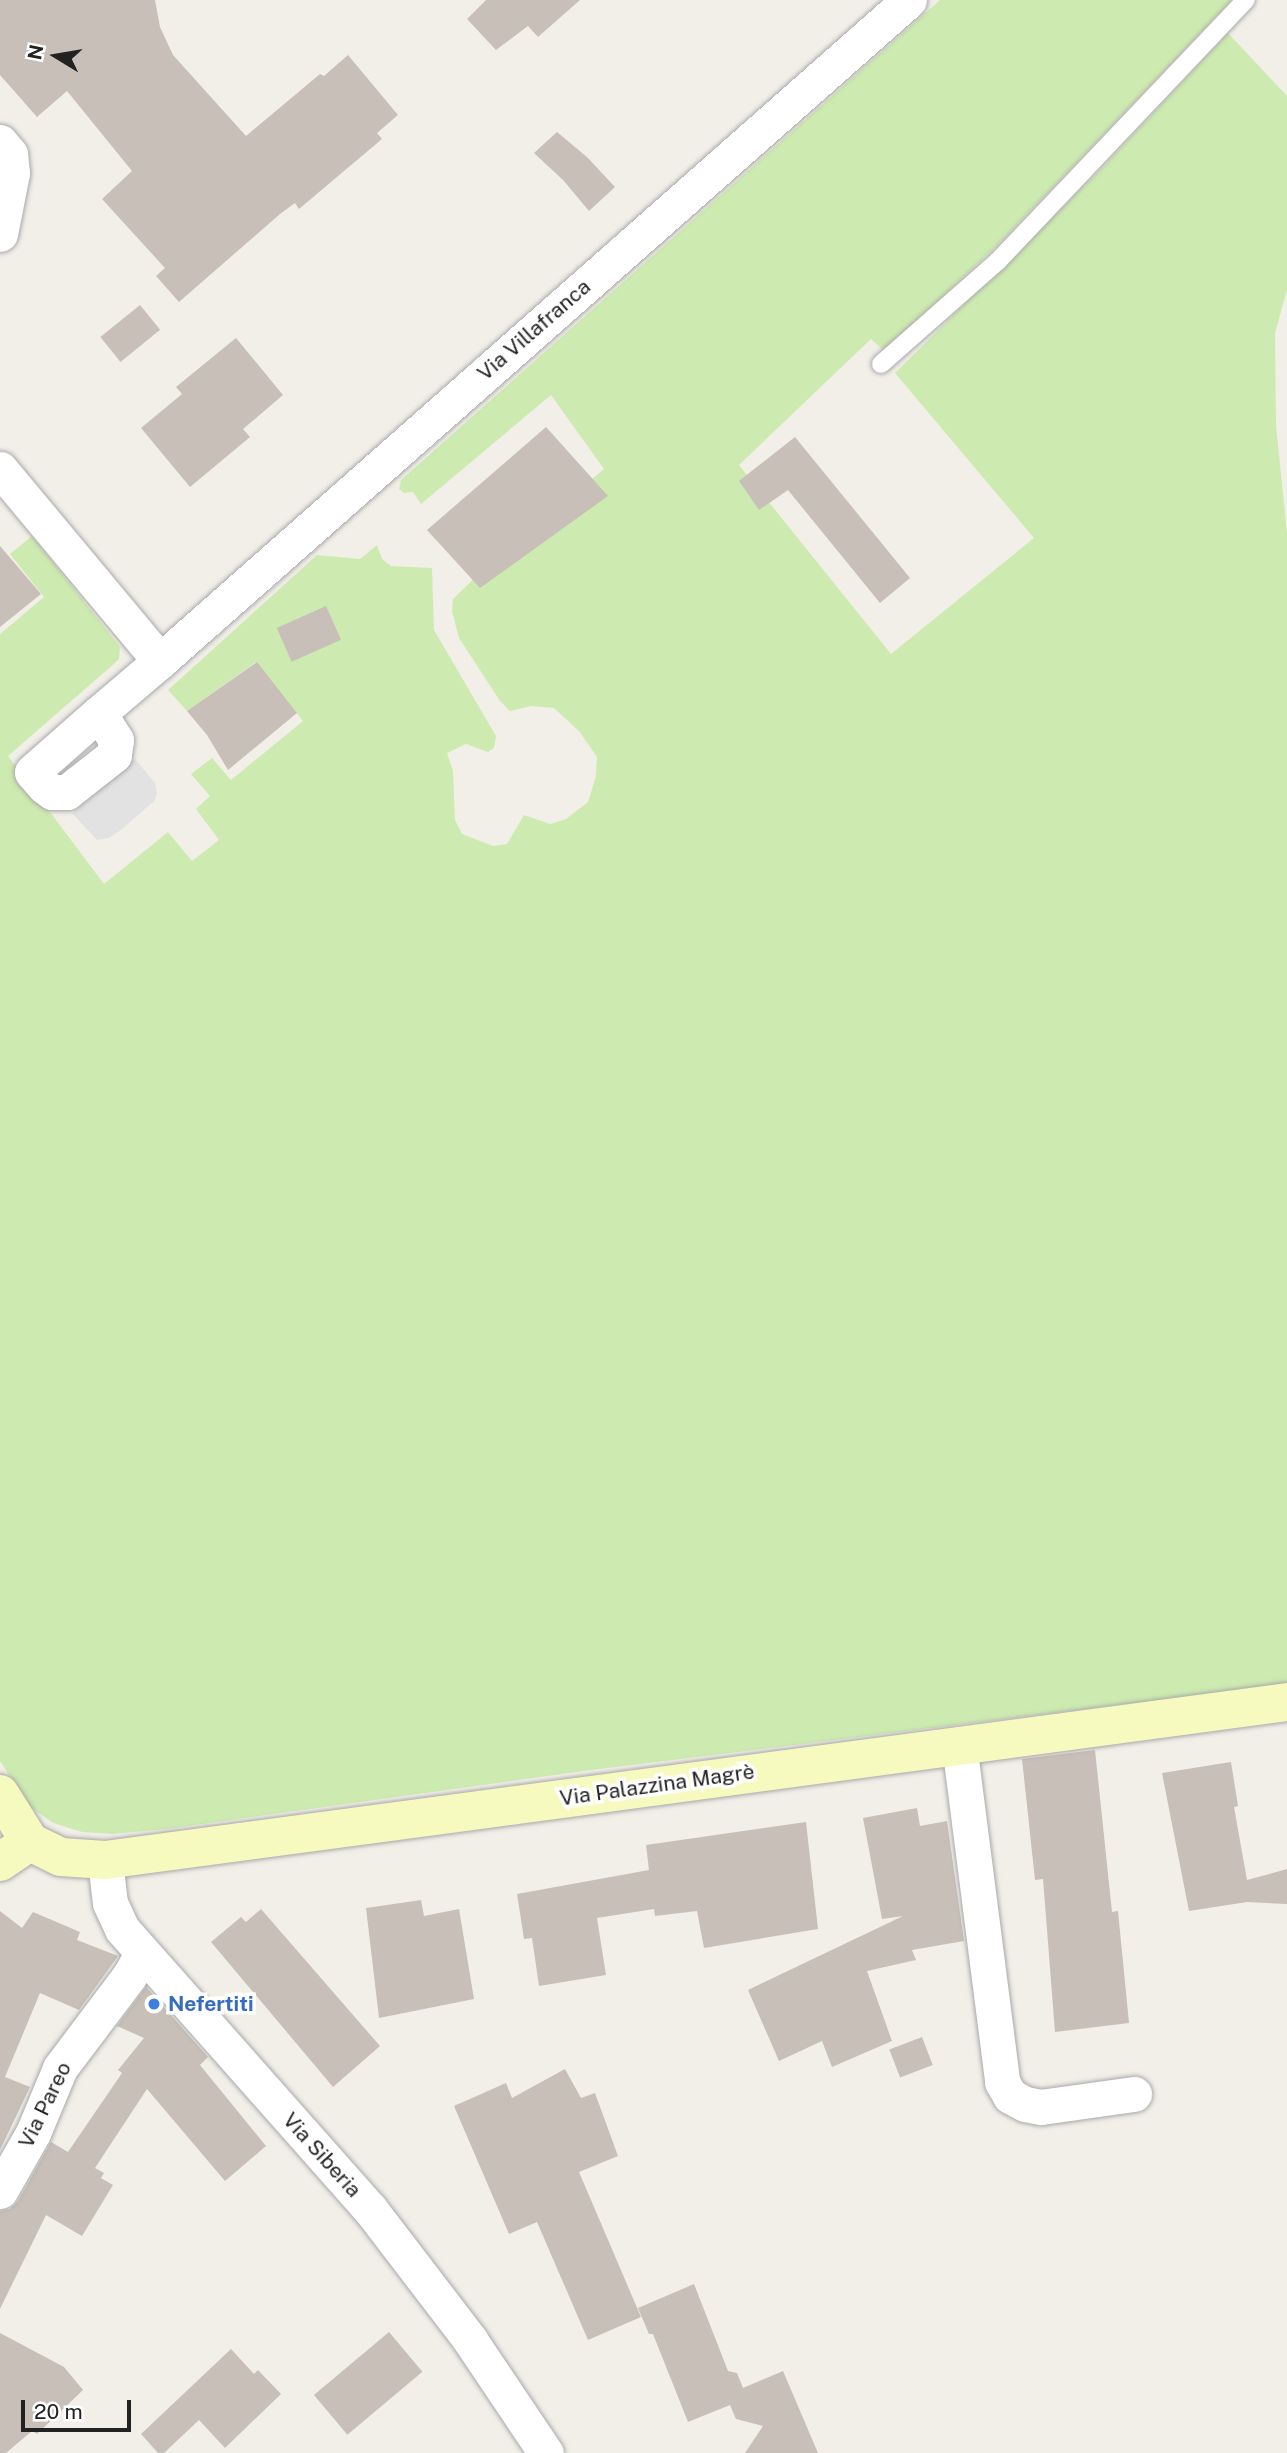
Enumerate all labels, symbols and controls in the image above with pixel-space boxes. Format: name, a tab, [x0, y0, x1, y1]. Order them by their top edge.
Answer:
north arrow	[21, 21, 91, 91]
text: N	[23, 43, 48, 61]
street label: Via Villafranca	[472, 274, 596, 386]
street label: Via Palazzina Magrè	[558, 1759, 756, 1811]
place label: Nefertiti	[168, 1991, 254, 2017]
marker: Nefertiti	[146, 1996, 162, 2012]
street label: Via Pareo	[13, 2058, 77, 2152]
street label: Via Siberia	[278, 2108, 366, 2202]
scale bar	[24, 2386, 135, 2430]
text: 20 m	[34, 2399, 83, 2424]

